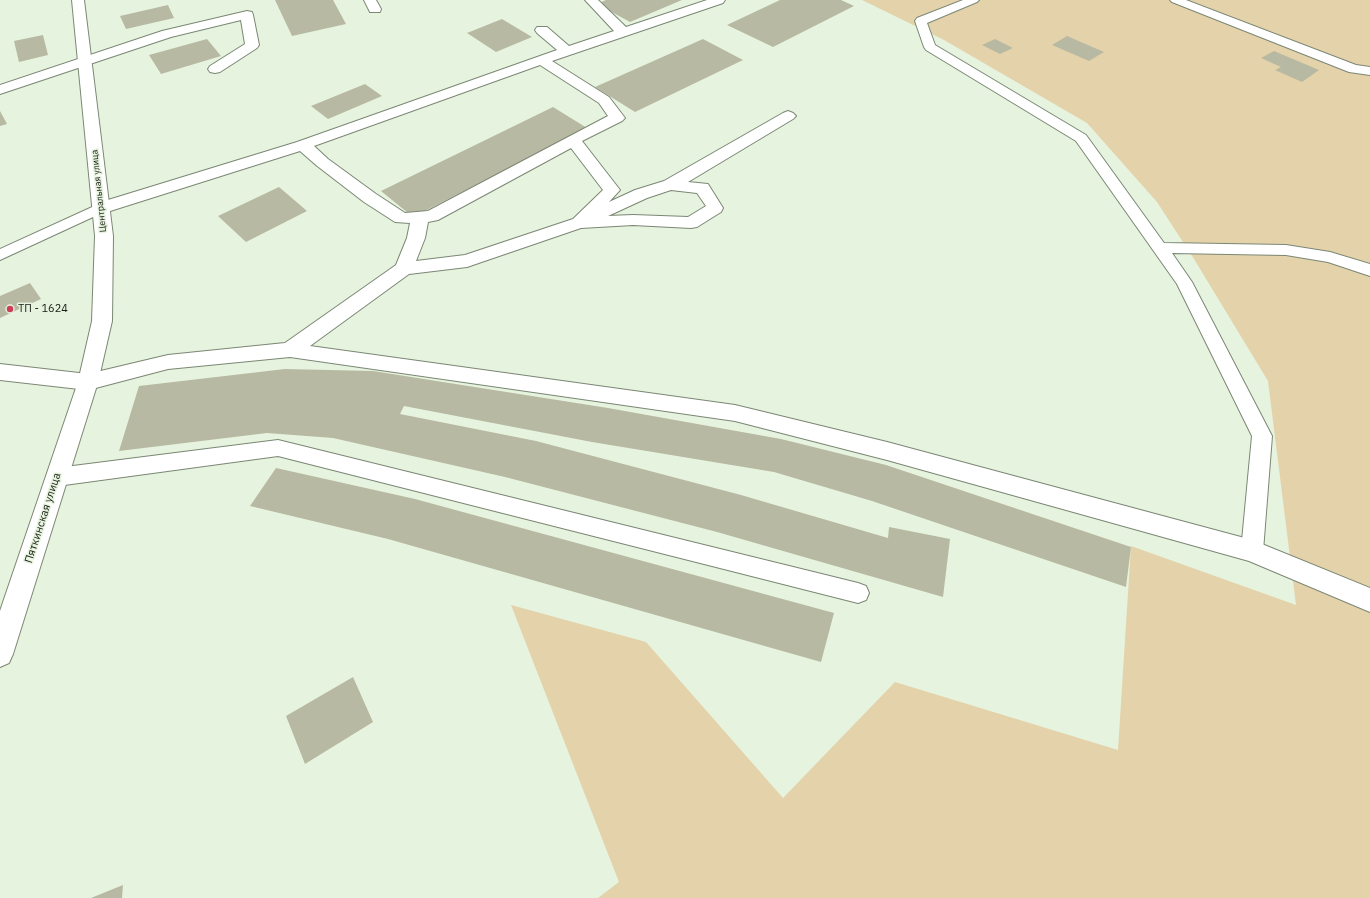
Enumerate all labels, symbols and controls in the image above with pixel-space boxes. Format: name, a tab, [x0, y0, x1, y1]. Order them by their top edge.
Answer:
street label: Центральная улица	[89, 149, 109, 233]
place label: ТП - 1624	[18, 302, 68, 316]
marker: ТП - 1624	[5, 304, 15, 314]
street label: Пяткинская улица	[22, 471, 64, 565]

